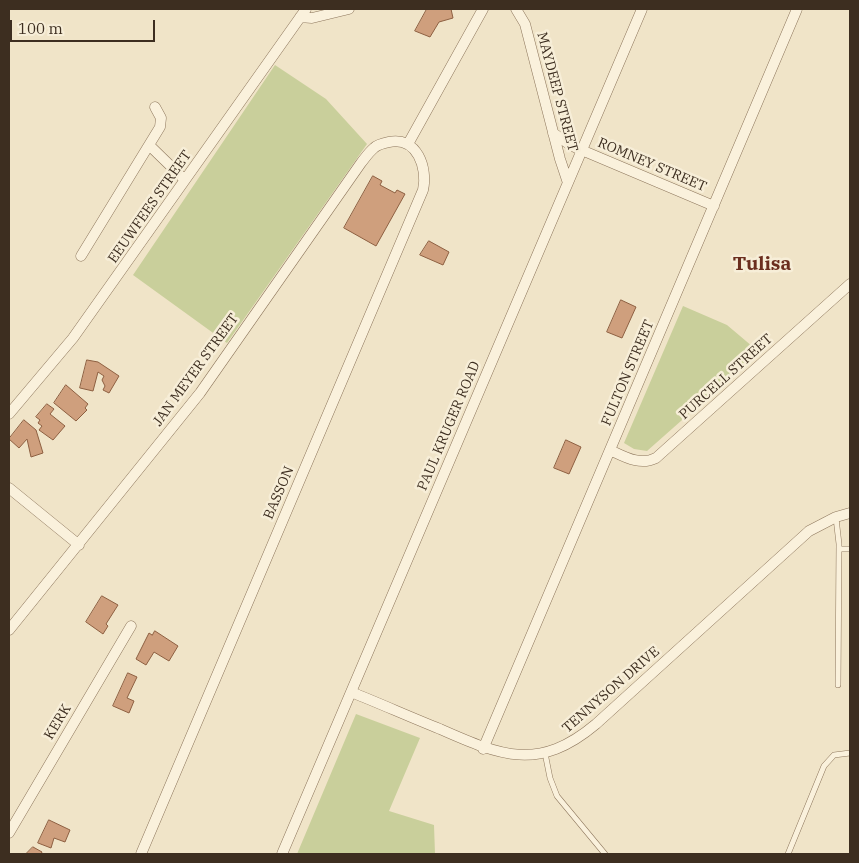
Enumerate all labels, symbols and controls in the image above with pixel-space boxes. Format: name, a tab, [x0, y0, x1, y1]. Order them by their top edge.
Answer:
scale bar	[12, 10, 158, 42]
text: 100 m	[18, 19, 63, 38]
street label: MAYDEEP STREET	[533, 30, 581, 154]
street label: ROMNEY STREET	[595, 134, 709, 196]
street label: EEUWFEES STREET	[105, 147, 195, 267]
district label: Tulisa	[733, 254, 791, 276]
street label: JAN MEYER STREET	[150, 311, 242, 429]
street label: FULTON STREET	[598, 318, 658, 428]
street label: PURCELL STREET	[676, 331, 776, 423]
street label: PAUL KRUGER ROAD	[414, 359, 484, 493]
street label: BASSON	[260, 464, 298, 522]
street label: TENNYSON DRIVE	[559, 643, 663, 737]
street label: KERK	[41, 701, 75, 743]

